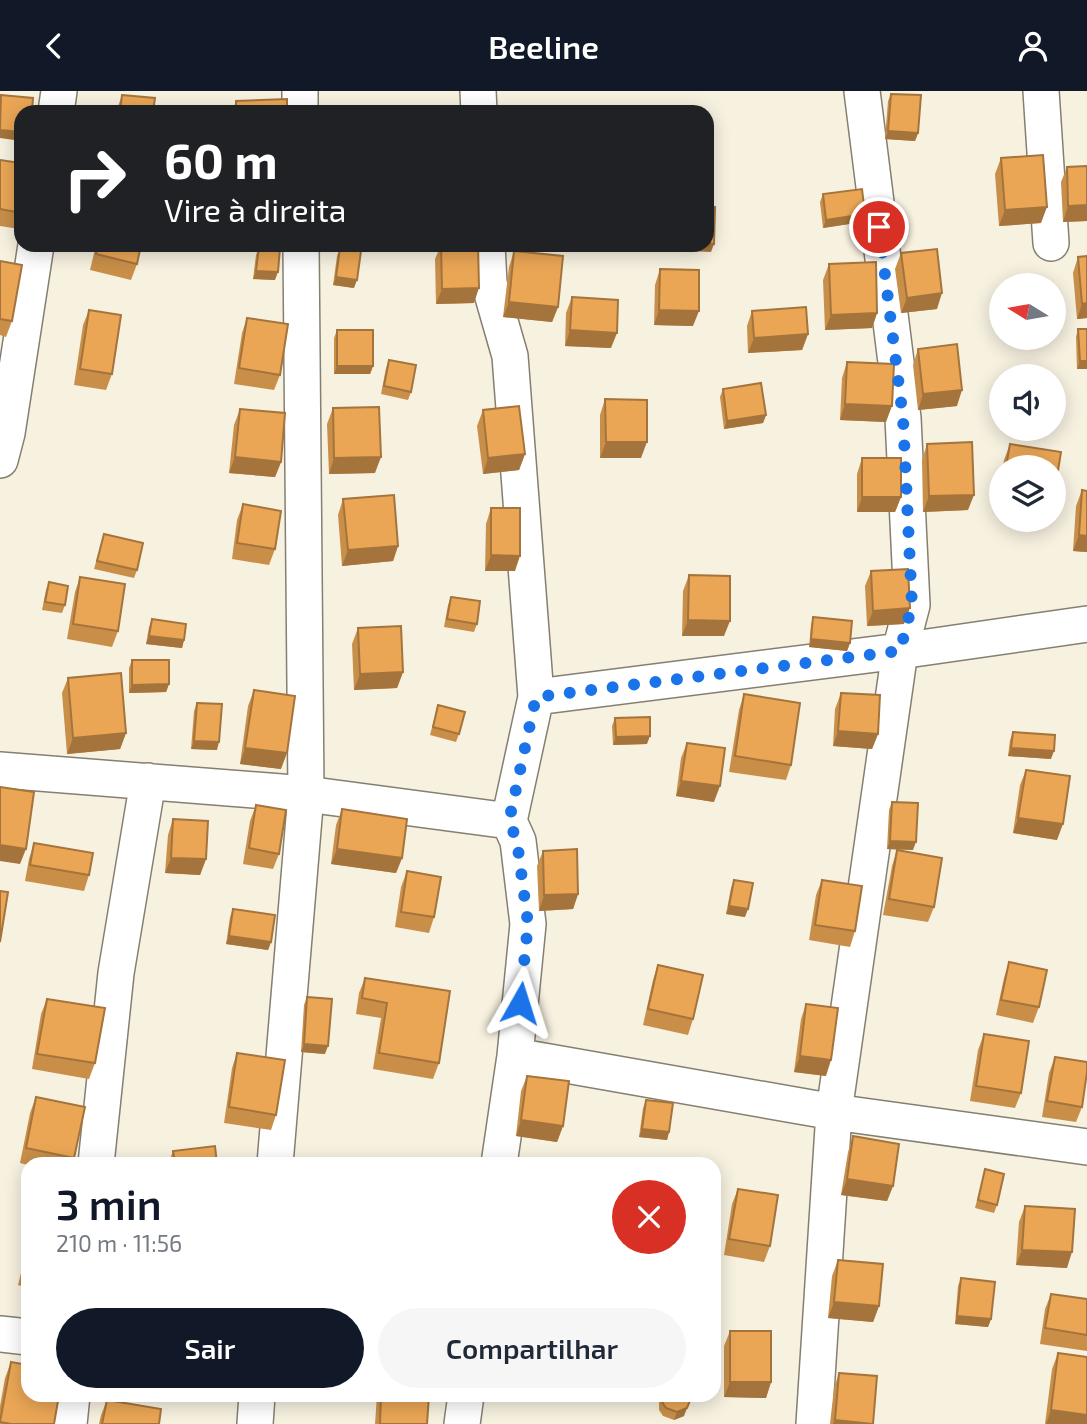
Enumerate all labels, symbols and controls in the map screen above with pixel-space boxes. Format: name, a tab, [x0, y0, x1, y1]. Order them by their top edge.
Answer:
icon: back	[35, 27, 73, 65]
text: Beeline	[488, 27, 599, 65]
icon: person	[1014, 27, 1052, 65]
text: 60 m	[164, 130, 278, 189]
icon: right	[49, 133, 140, 224]
text: Vire à direita	[164, 190, 346, 228]
pin	[849, 197, 909, 257]
icon: arrive	[860, 208, 898, 246]
north arrow	[989, 273, 1066, 350]
map controls	[989, 273, 1066, 532]
button: sound	[989, 364, 1066, 441]
button: layers	[989, 455, 1066, 532]
position arrow	[483, 966, 557, 1040]
text: 3 min	[56, 1178, 162, 1228]
button: close	[612, 1180, 686, 1254]
text: 210 m · 11:56	[56, 1229, 182, 1257]
button: Sair	[56, 1308, 364, 1388]
button: Compartilhar	[378, 1308, 686, 1388]

